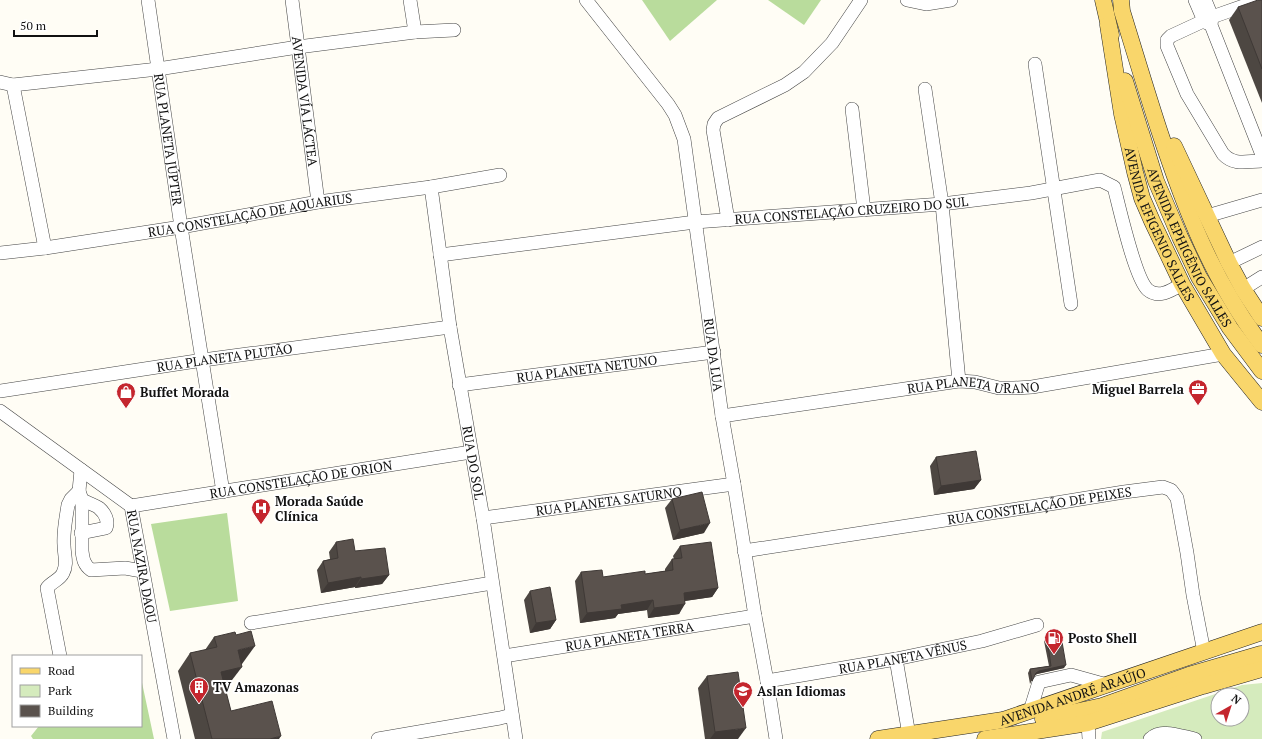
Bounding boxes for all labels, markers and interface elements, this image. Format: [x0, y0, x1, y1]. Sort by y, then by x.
scale bar [14, 12, 97, 38]
text: 50 m [20, 18, 47, 33]
street label: AVENIDA VÍA LÁCTEA [288, 35, 322, 168]
street label: RUA PLANETA JÚPTER [150, 72, 187, 208]
street label: AVENIDA EFIGENIO SALLES [1121, 145, 1199, 305]
street label: AVENIDA EPHIGÊNIO SALLES [1143, 165, 1236, 330]
street label: RUA CONSTELAÇÃO DE AQUARIUS [147, 189, 353, 241]
street label: RUA CONSTELAÇÃO CRUZEIRO DO SUL [734, 192, 969, 228]
street label: RUA DA LUA [700, 317, 728, 393]
street label: RUA PLANETA PLUTÃO [155, 339, 294, 376]
street label: RUA PLANETA NETUNO [516, 350, 658, 386]
street label: RUA PLANETA URANO [906, 372, 1041, 398]
office icon: Miguel Barrela [1187, 378, 1209, 406]
place label: Miguel Barrela [1092, 380, 1185, 398]
shop icon: Buffet Morada [115, 381, 137, 409]
place label: Buffet Morada [140, 383, 230, 401]
street label: RUA DO SOL [458, 424, 489, 501]
street label: RUA CONSTELAÇÃO DE ORION [208, 456, 394, 502]
street label: RUA PLANETA SATURNO [535, 482, 683, 520]
street label: RUA CONSTELAÇÃO DE PEIXES [946, 482, 1133, 529]
place label: Morada Saúde Clínica [275, 492, 364, 525]
hospital icon: Morada Saúde Clínica [250, 497, 272, 525]
street label: RUA NAZIRA DAOU [123, 508, 161, 624]
street label: RUA PLANETA TERRA [564, 617, 695, 655]
fuel station icon: Posto Shell [1043, 627, 1065, 655]
place label: Posto Shell [1068, 629, 1137, 647]
street label: RUA PLANETA VÊNUS [837, 635, 968, 678]
legend [12, 655, 142, 727]
text: Road [48, 663, 75, 678]
street label: AVENIDA ANDRÉ ARAÚJO [997, 663, 1148, 730]
building icon: TV Amazonas [188, 676, 210, 704]
place label: TV Amazonas [213, 678, 299, 696]
school or university icon: Aslan Idiomas [732, 680, 754, 708]
place label: Aslan Idiomas [757, 682, 846, 700]
text: Park [48, 683, 73, 698]
north arrow [1210, 687, 1250, 727]
text: N [1229, 691, 1244, 708]
text: Building [48, 703, 94, 718]

